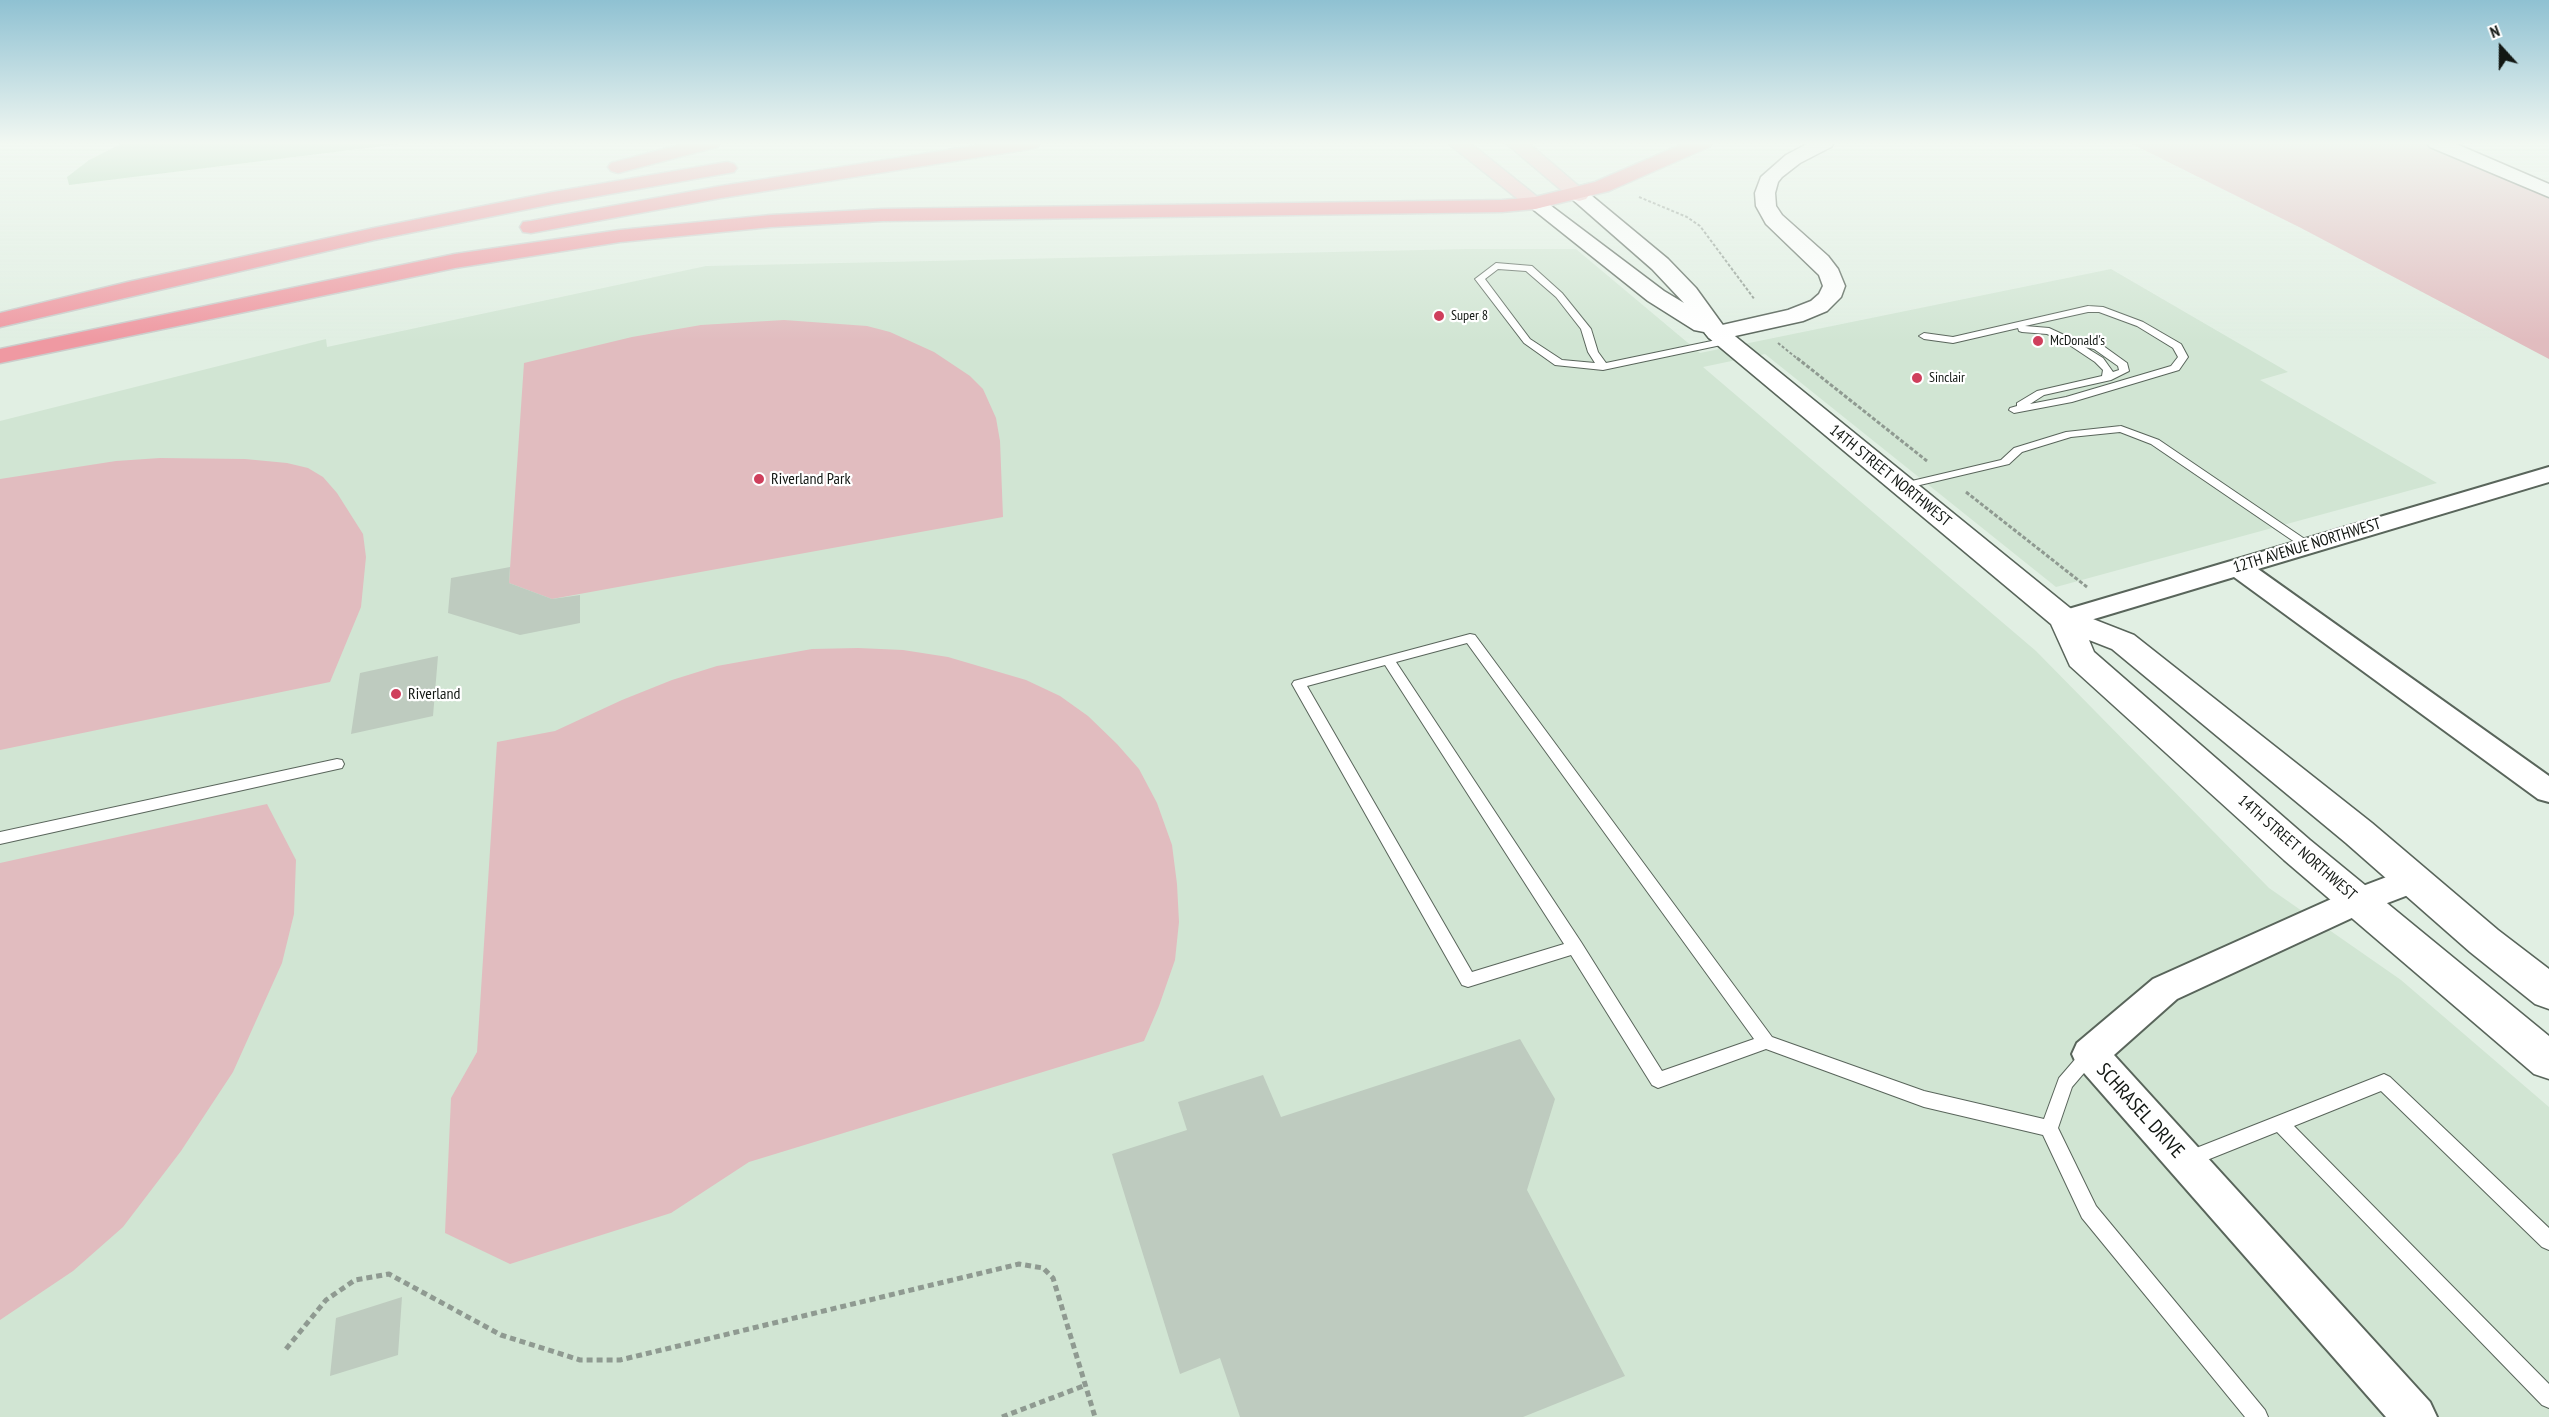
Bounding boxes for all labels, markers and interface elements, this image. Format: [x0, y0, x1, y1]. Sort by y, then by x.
north arrow [2471, 18, 2531, 78]
text: N [2487, 20, 2502, 42]
place label: Super 8 [1451, 308, 1488, 324]
marker: Super 8 [1432, 309, 1446, 323]
place label: McDonald's [2050, 333, 2105, 349]
marker: McDonald's [2031, 334, 2045, 348]
place label: Sinclair [1929, 370, 1965, 386]
marker: Sinclair [1910, 371, 1924, 385]
street label: 14TH STREET NORTHWEST [1825, 421, 1955, 531]
place label: Riverland Park [771, 469, 851, 489]
marker: Riverland Park [752, 472, 766, 486]
street label: 12TH AVENUE NORTHWEST [2231, 514, 2383, 578]
place label: Riverland [408, 684, 460, 704]
marker: Riverland [389, 687, 403, 701]
street label: 14TH STREET NORTHWEST [2234, 791, 2360, 905]
street label: SCHRASEL DRIVE [2091, 1059, 2189, 1163]

